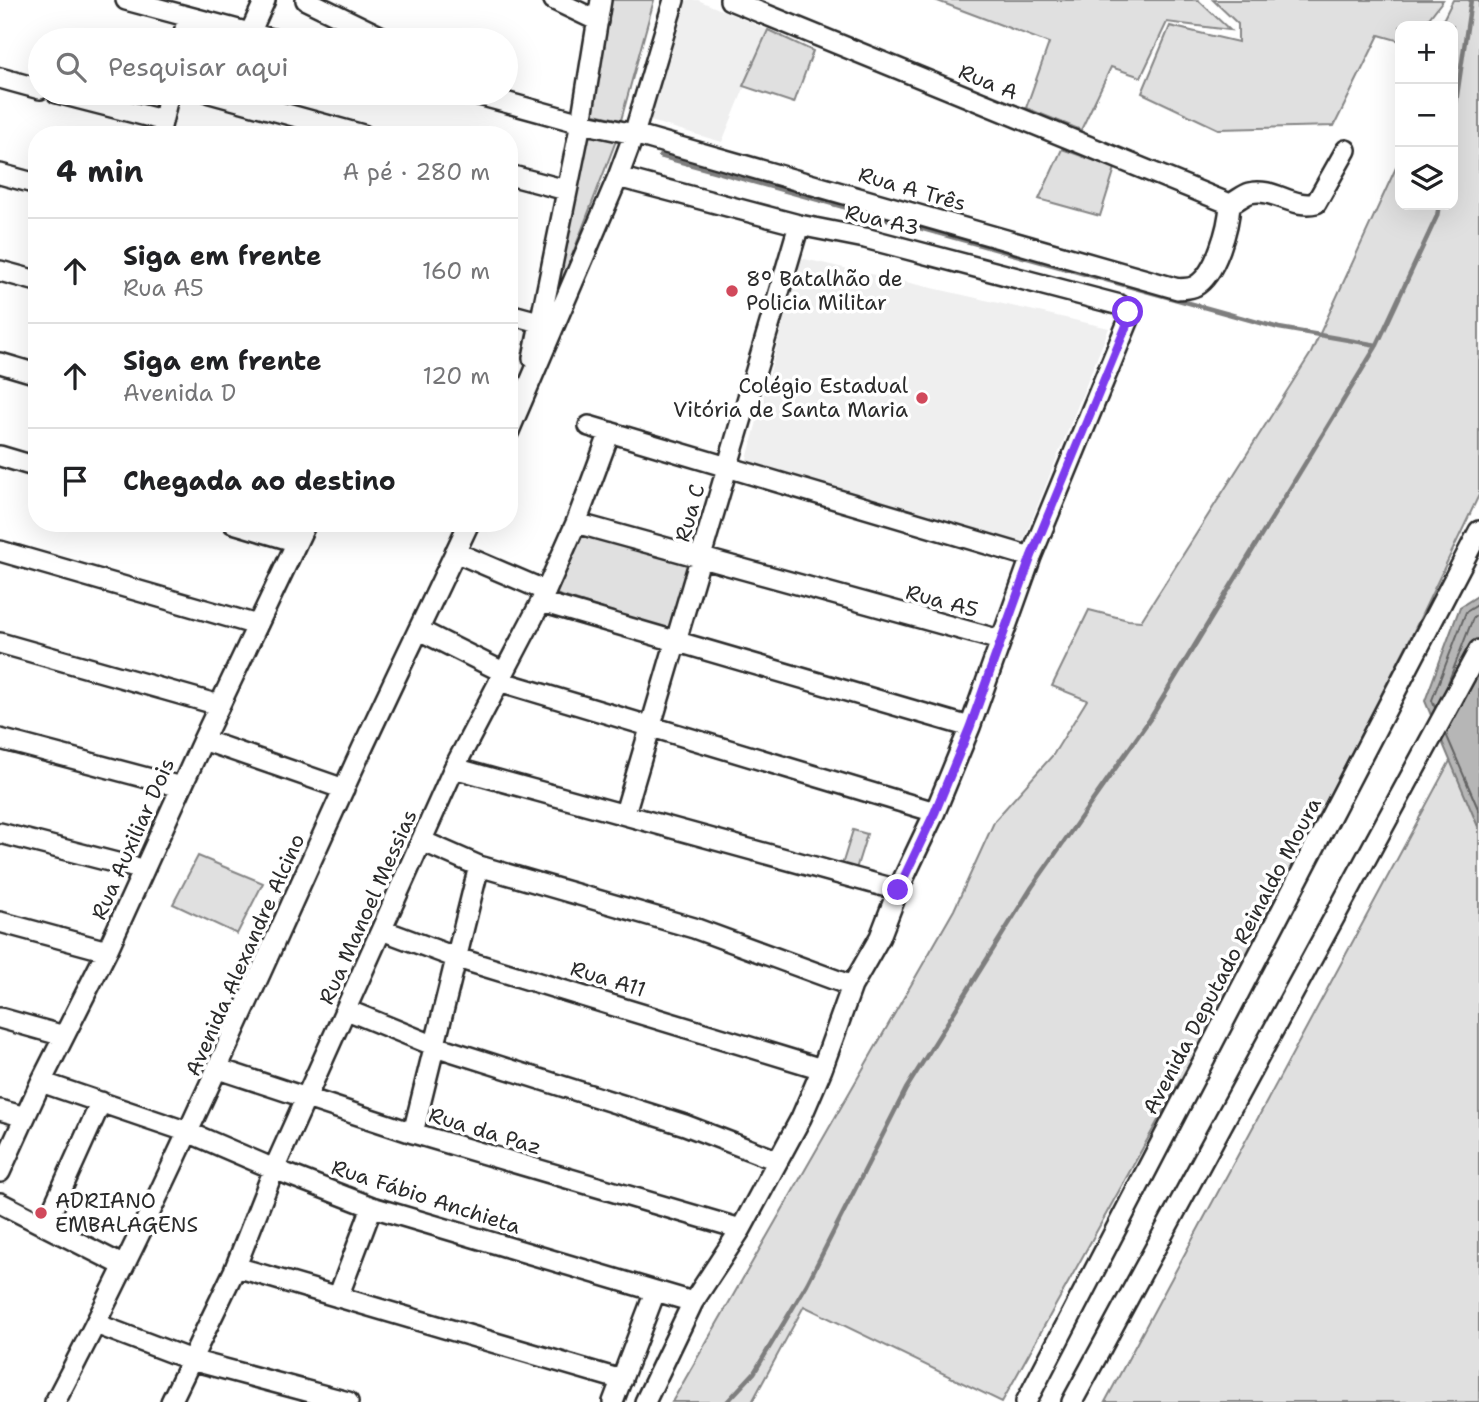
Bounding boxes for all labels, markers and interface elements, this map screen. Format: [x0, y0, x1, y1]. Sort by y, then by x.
map controls [1395, 21, 1458, 210]
button: + [1395, 21, 1458, 84]
search box [28, 28, 518, 105]
icon: search [52, 48, 90, 86]
text: Pesquisar aqui [108, 49, 289, 84]
street label: Rua A [954, 58, 1022, 106]
button: − [1395, 84, 1458, 147]
button: layers [1395, 147, 1458, 210]
text: 4 min [56, 151, 143, 192]
text: A pé · 280 m [343, 157, 490, 187]
street label: Rua A Três [855, 160, 969, 218]
street label: Rua A3 [842, 198, 922, 242]
text: Siga em frente [123, 238, 322, 273]
icon: ahead [56, 252, 94, 290]
text: 160 m [422, 256, 490, 286]
place label: 8º Batalhão de Policia Militar [746, 265, 903, 317]
text: Rua A5 [123, 273, 204, 303]
marker: 8º Batalhão de Policia Militar [724, 283, 740, 299]
route start [1112, 296, 1143, 327]
text: Siga em frente [123, 343, 322, 378]
icon: ahead [56, 357, 94, 395]
text: 120 m [422, 361, 490, 391]
place label: Colégio Estadual Vitória de Santa Maria [673, 372, 909, 424]
text: Avenida D [123, 378, 236, 408]
marker: Colégio Estadual Vitória de Santa Maria [914, 390, 930, 406]
icon: arrive [56, 462, 94, 500]
text: Chegada ao destino [123, 463, 396, 498]
street label: Rua C [668, 481, 712, 545]
street label: Rua A5 [903, 578, 981, 624]
street label: Rua Auxiliar Dois [85, 754, 181, 924]
street label: Avenida Deputado Reinaldo Moura [1136, 793, 1328, 1119]
street label: Rua Manoel Messias [312, 805, 424, 1009]
street label: Avenida Alexandre Alcino [179, 829, 311, 1081]
route end [882, 874, 913, 905]
street label: Rua A11 [567, 954, 649, 1004]
street label: Rua da Paz [425, 1101, 545, 1161]
street label: Rua Fábio Anchieta [328, 1153, 524, 1241]
place label: ADRIANO EMBALAGENS [55, 1187, 198, 1239]
marker: ADRIANO EMBALAGENS [33, 1205, 49, 1221]

